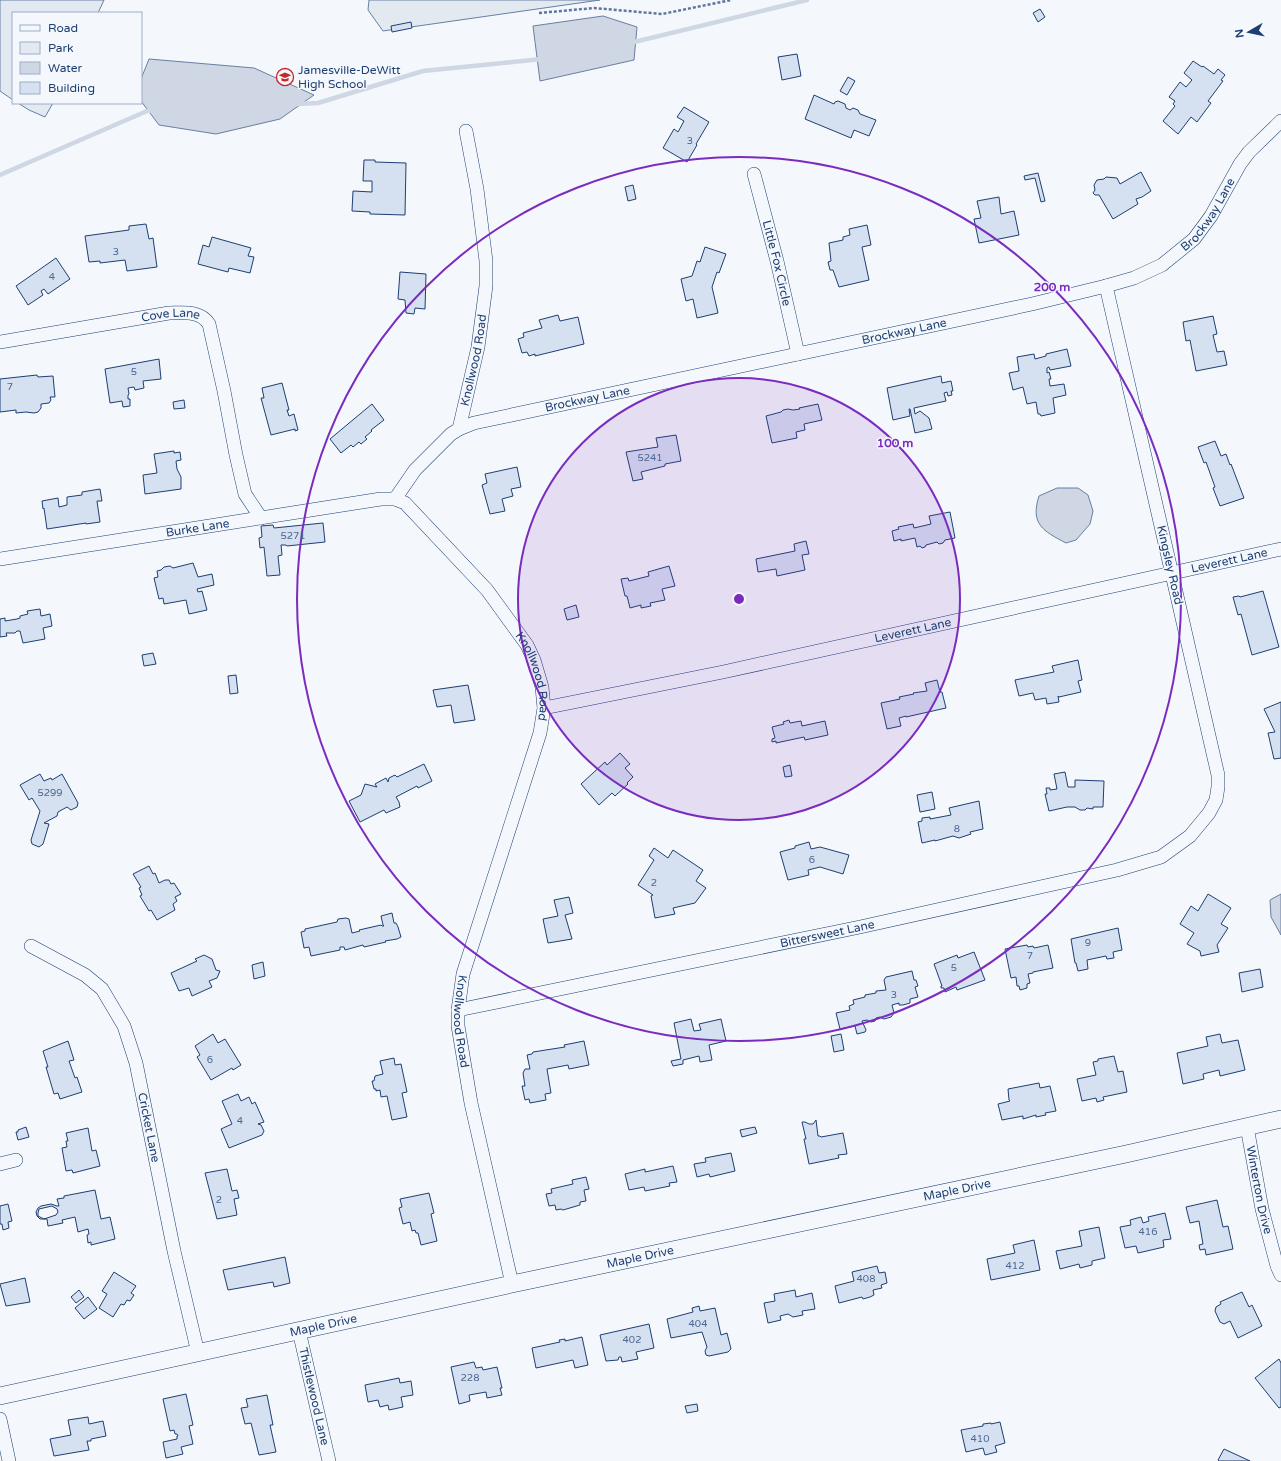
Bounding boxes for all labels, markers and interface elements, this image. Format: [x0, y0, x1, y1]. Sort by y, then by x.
legend [12, 12, 142, 104]
north arrow [1229, 12, 1269, 52]
text: Road [48, 21, 78, 35]
text: N [1233, 28, 1247, 39]
text: Park [48, 41, 74, 55]
text: Water [48, 61, 83, 75]
place label: Jamesville-DeWitt High School [298, 63, 401, 91]
school or university icon: Jamesville-DeWitt High School [275, 67, 295, 87]
text: Building [48, 81, 95, 95]
house number: 3 [687, 135, 693, 147]
street label: Brockway Lane [1178, 175, 1238, 254]
street label: Little Fox Circle [760, 219, 794, 307]
house number: 3 [113, 246, 119, 258]
house number: 4 [49, 271, 55, 283]
text: 200 m [1034, 280, 1070, 294]
street label: Cove Lane [140, 306, 202, 325]
street label: Knollwood Road [458, 313, 489, 408]
street label: Brockway Lane [860, 315, 948, 347]
house number: 5 [131, 366, 137, 378]
house number: 7 [7, 381, 13, 393]
street label: Brockway Lane [544, 383, 631, 415]
text: 100 m [877, 436, 913, 450]
house number: 5241 [637, 452, 663, 464]
street label: Burke Lane [165, 516, 231, 540]
street label: Kingsley Road [1154, 524, 1186, 606]
house number: 5271 [280, 530, 306, 542]
street label: Leverett Lane [1190, 545, 1269, 576]
centre of rings [732, 592, 746, 606]
street label: Leverett Lane [873, 615, 953, 645]
street label: Knollwood Road [513, 629, 551, 722]
house number: 5299 [37, 787, 63, 799]
house number: 8 [954, 823, 960, 835]
house number: 6 [809, 854, 815, 866]
house number: 2 [651, 877, 657, 889]
street label: Bittersweet Lane [779, 917, 876, 950]
house number: 9 [1085, 937, 1091, 949]
house number: 7 [1027, 950, 1033, 962]
house number: 5 [951, 962, 957, 974]
street label: Knollwood Road [451, 974, 472, 1069]
house number: 3 [891, 989, 897, 1001]
house number: 6 [207, 1054, 213, 1066]
street label: Cricket Lane [135, 1091, 163, 1164]
house number: 4 [237, 1115, 243, 1127]
street label: Winterton Drive [1244, 1144, 1275, 1236]
street label: Maple Drive [922, 1176, 992, 1204]
house number: 2 [216, 1194, 222, 1206]
house number: 416 [1139, 1226, 1157, 1238]
street label: Maple Drive [605, 1243, 675, 1271]
house number: 412 [1006, 1260, 1024, 1272]
house number: 408 [857, 1273, 875, 1285]
street label: Maple Drive [288, 1311, 358, 1339]
house number: 404 [689, 1318, 707, 1330]
house number: 402 [623, 1334, 641, 1346]
street label: Thistlewood Lane [296, 1346, 332, 1447]
house number: 228 [461, 1372, 479, 1384]
house number: 410 [971, 1433, 989, 1445]

